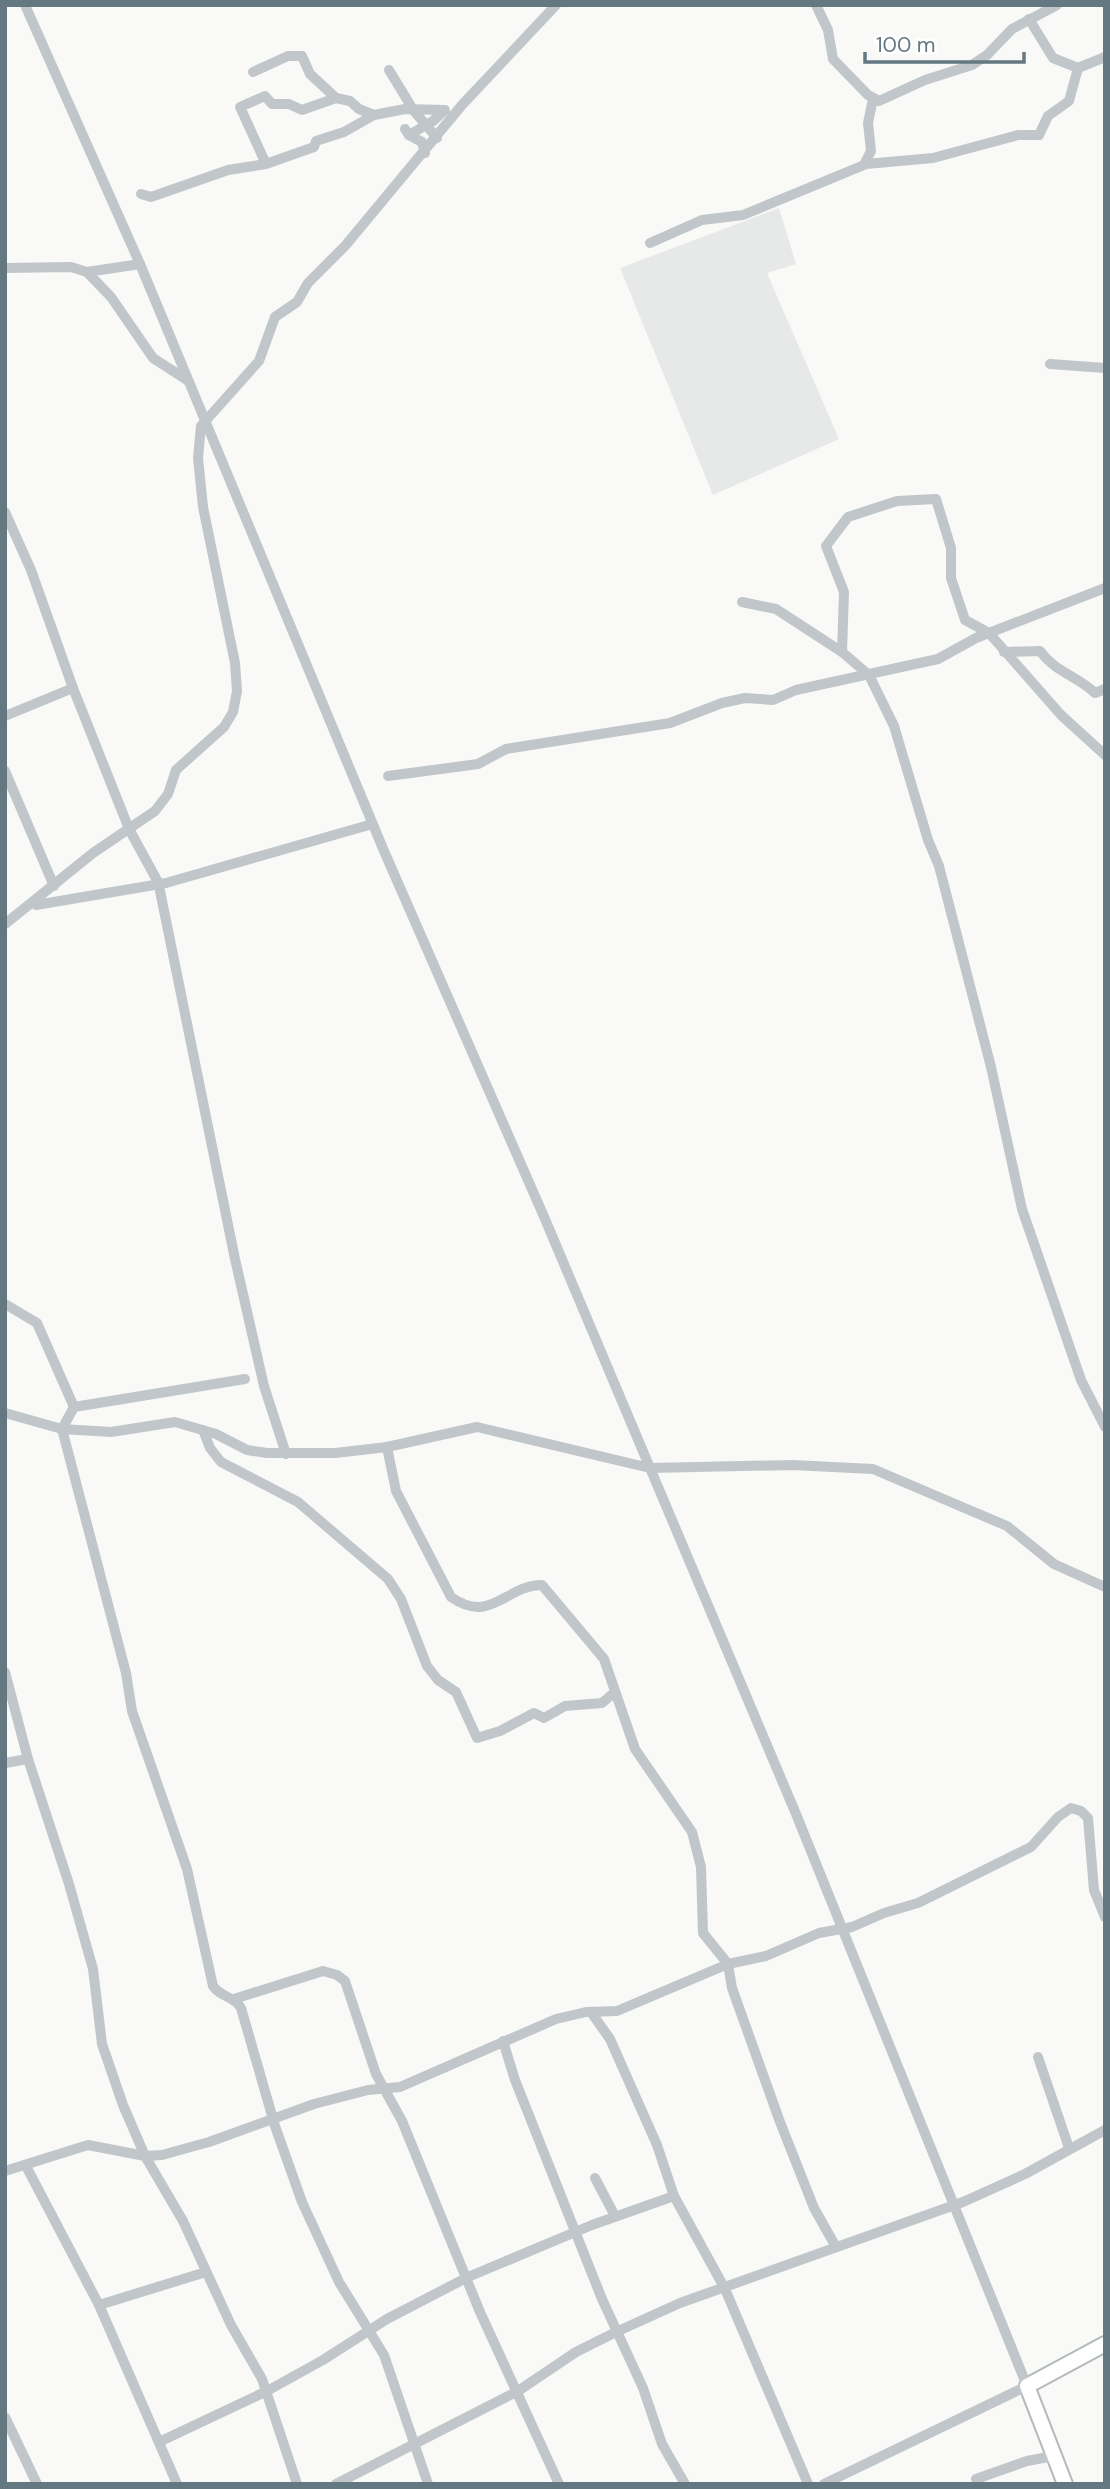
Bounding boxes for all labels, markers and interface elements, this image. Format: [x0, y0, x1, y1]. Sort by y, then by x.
scale bar [865, 21, 1024, 65]
text: 100 m [876, 31, 936, 59]

